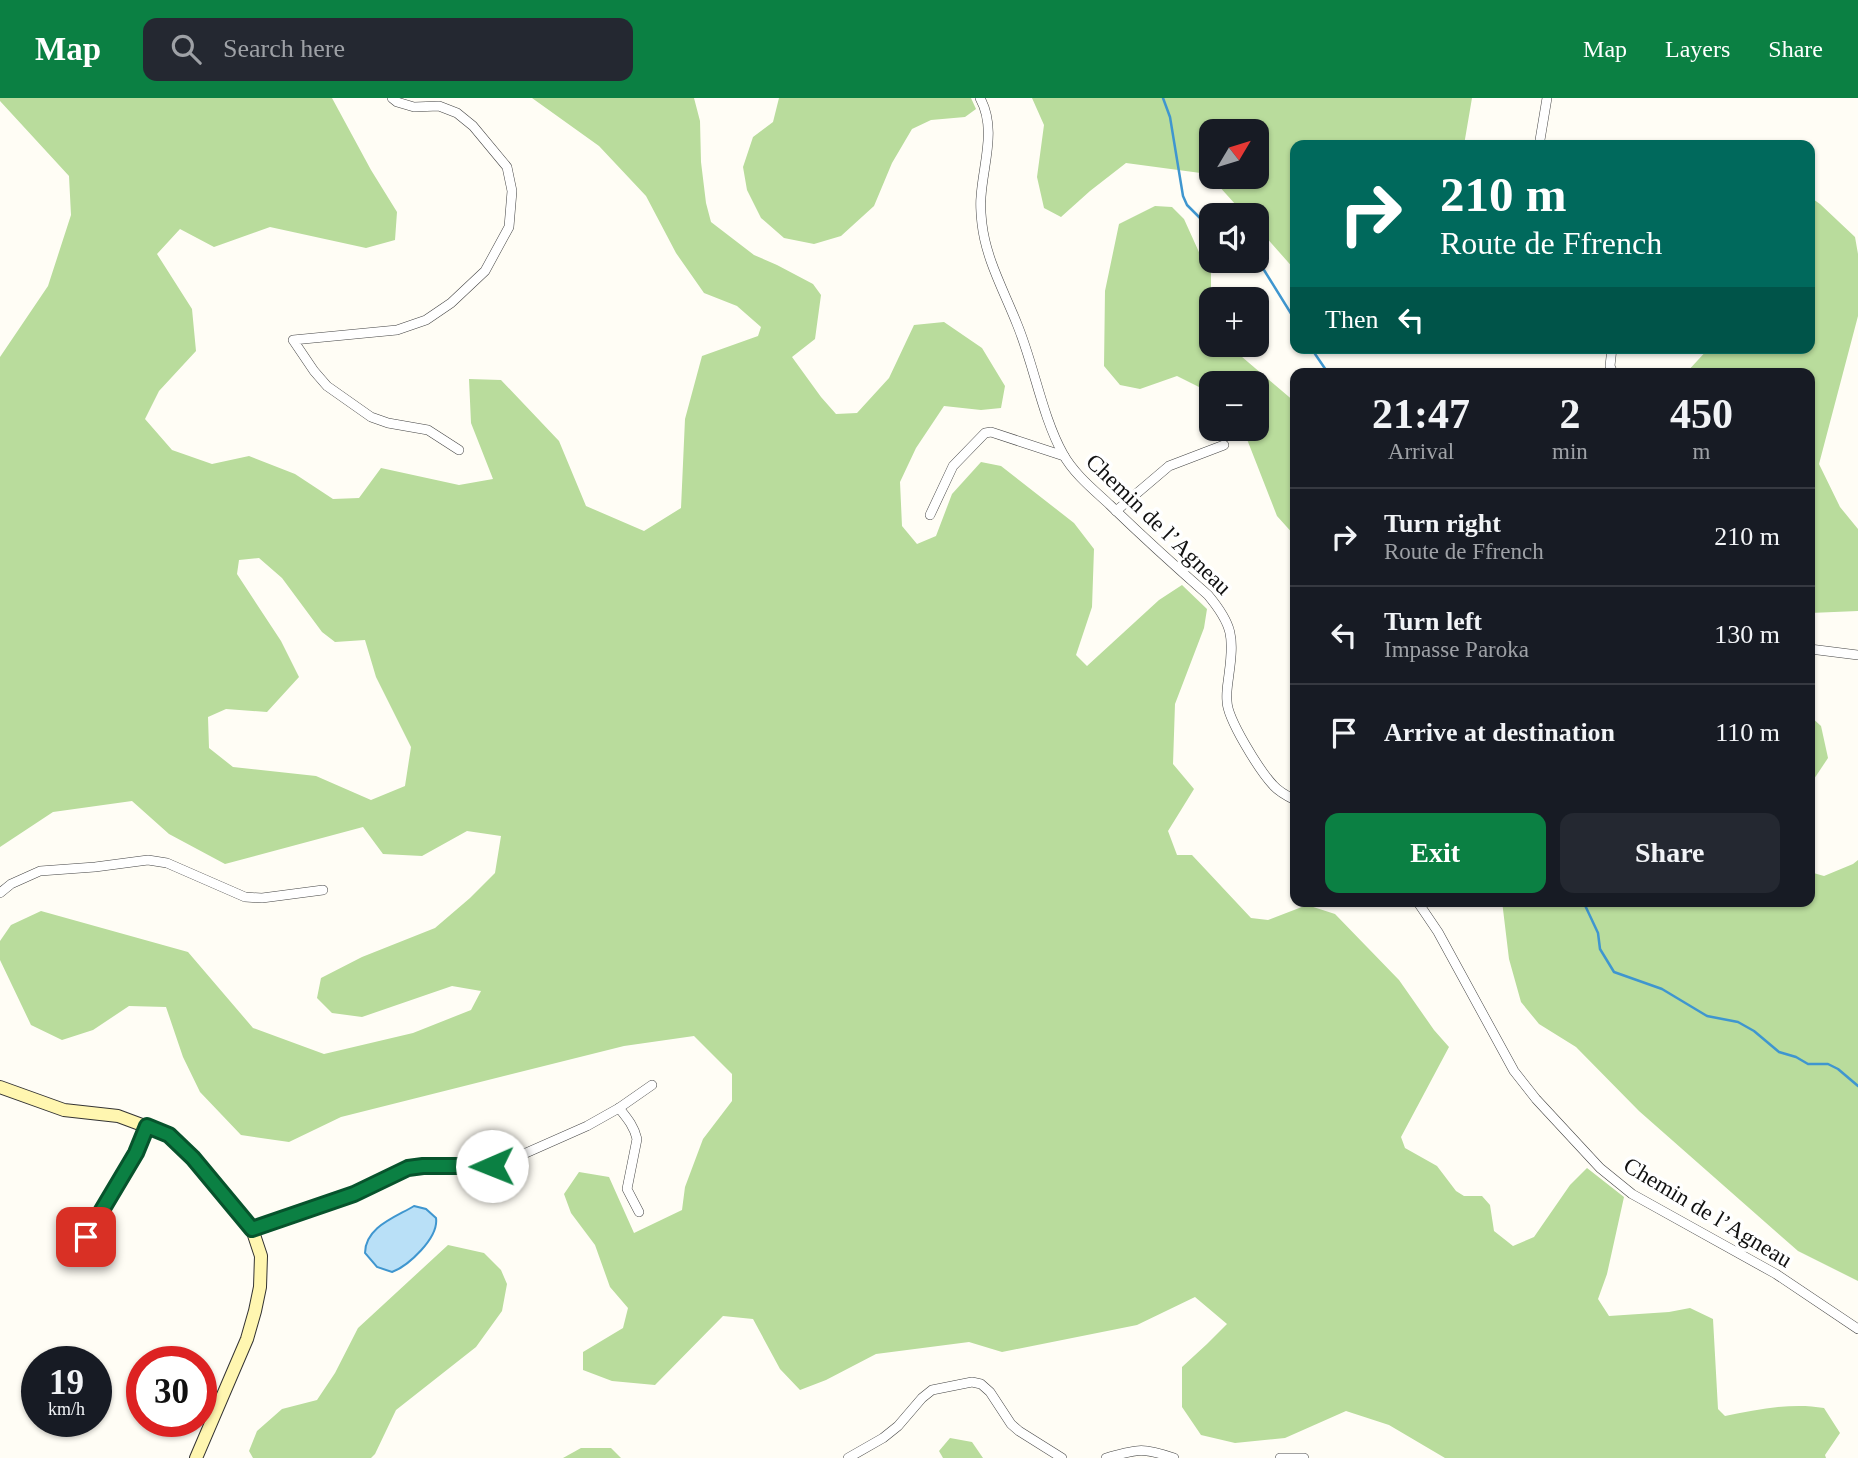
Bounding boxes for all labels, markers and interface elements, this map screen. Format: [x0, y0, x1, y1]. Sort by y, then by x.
search box [143, 18, 633, 81]
icon: search [167, 30, 205, 68]
text: Map [35, 31, 101, 67]
text: Search here [223, 34, 345, 63]
text: Map [1583, 36, 1627, 62]
text: Layers [1665, 36, 1730, 62]
text: Share [1768, 36, 1823, 62]
north arrow [1199, 119, 1269, 189]
map controls [1199, 119, 1269, 441]
text: 210 m [1440, 167, 1567, 222]
icon: right [1325, 168, 1416, 259]
button: sound [1199, 203, 1269, 273]
text: Route de Ffrench [1440, 225, 1662, 261]
button: + [1199, 287, 1269, 357]
icon: left [1392, 301, 1430, 339]
text: Then [1325, 305, 1378, 334]
button: − [1199, 371, 1269, 441]
text: 21:47 [1372, 391, 1470, 437]
text: 2 [1559, 391, 1580, 437]
text: 450 [1670, 391, 1733, 437]
text: Arrival [1388, 439, 1454, 464]
text: min [1552, 439, 1588, 464]
text: m [1692, 439, 1710, 464]
street label: Chemin de l’Agneau [1081, 449, 1237, 600]
text: Turn right [1384, 509, 1501, 538]
icon: right [1325, 518, 1363, 556]
text: 210 m [1714, 522, 1780, 551]
text: Route de Ffrench [1384, 539, 1544, 564]
text: Turn left [1384, 607, 1482, 636]
icon: left [1325, 616, 1363, 654]
text: 130 m [1714, 620, 1780, 649]
text: Impasse Paroka [1384, 637, 1529, 662]
icon: arrive [1325, 714, 1363, 752]
text: Arrive at destination [1384, 718, 1615, 747]
text: 110 m [1715, 718, 1780, 747]
button: Exit [1325, 813, 1546, 893]
button: Share [1560, 813, 1780, 893]
position arrow [455, 1129, 529, 1203]
street label: Chemin de l’Agneau [1619, 1152, 1797, 1273]
pin [56, 1207, 116, 1267]
icon: arrive [67, 1218, 105, 1256]
speed limit sign: 30 [126, 1346, 217, 1437]
text: 19 [49, 1363, 84, 1402]
text: km/h [48, 1399, 85, 1419]

